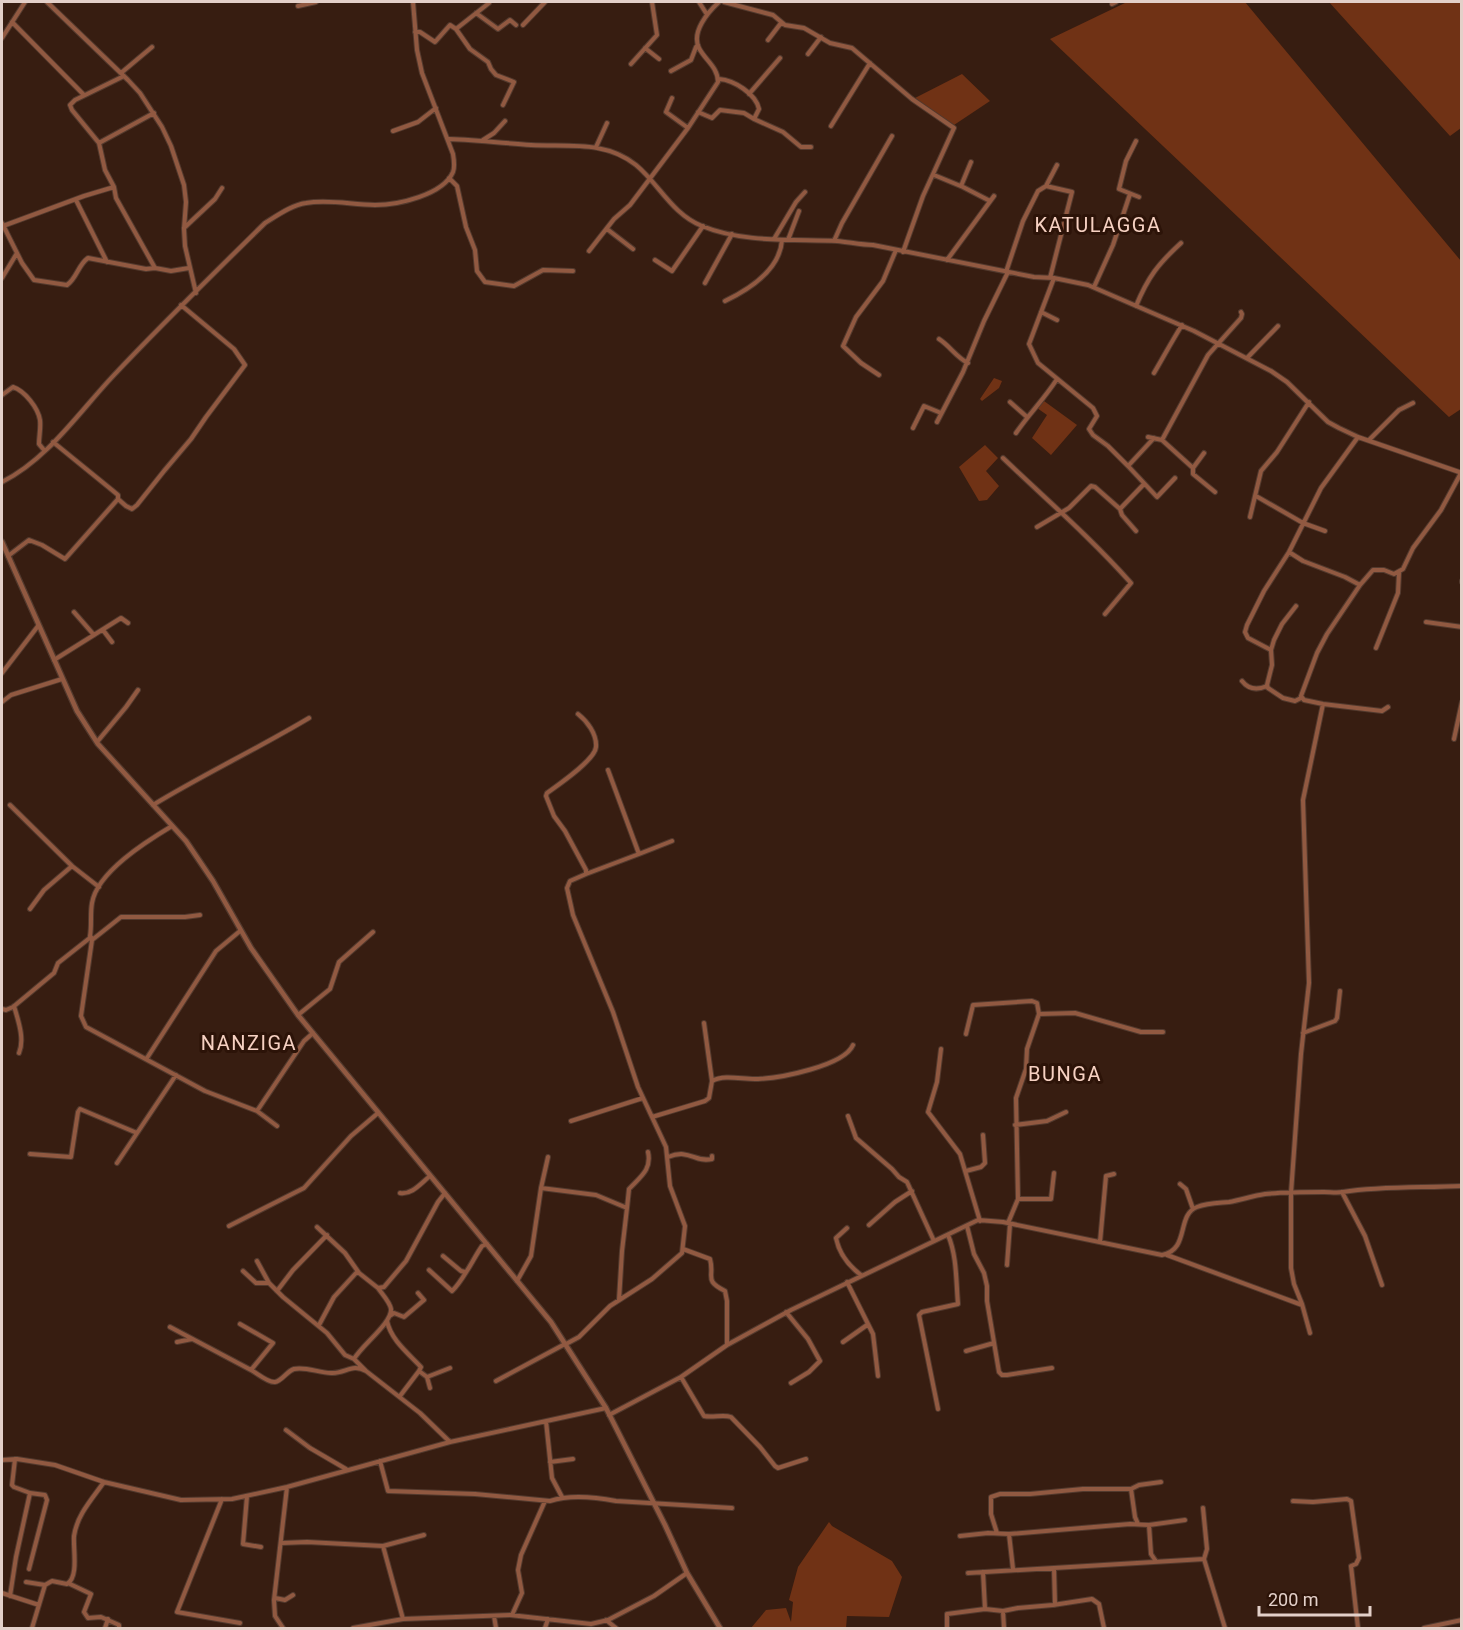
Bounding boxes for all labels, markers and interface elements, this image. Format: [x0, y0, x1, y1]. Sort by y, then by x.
district label: KATULAGGA [1035, 213, 1161, 237]
district label: NANZIGA [201, 1031, 297, 1055]
district label: BUNGA [1028, 1062, 1102, 1086]
scale bar [1259, 1579, 1370, 1617]
text: 200 m [1268, 1589, 1319, 1610]

